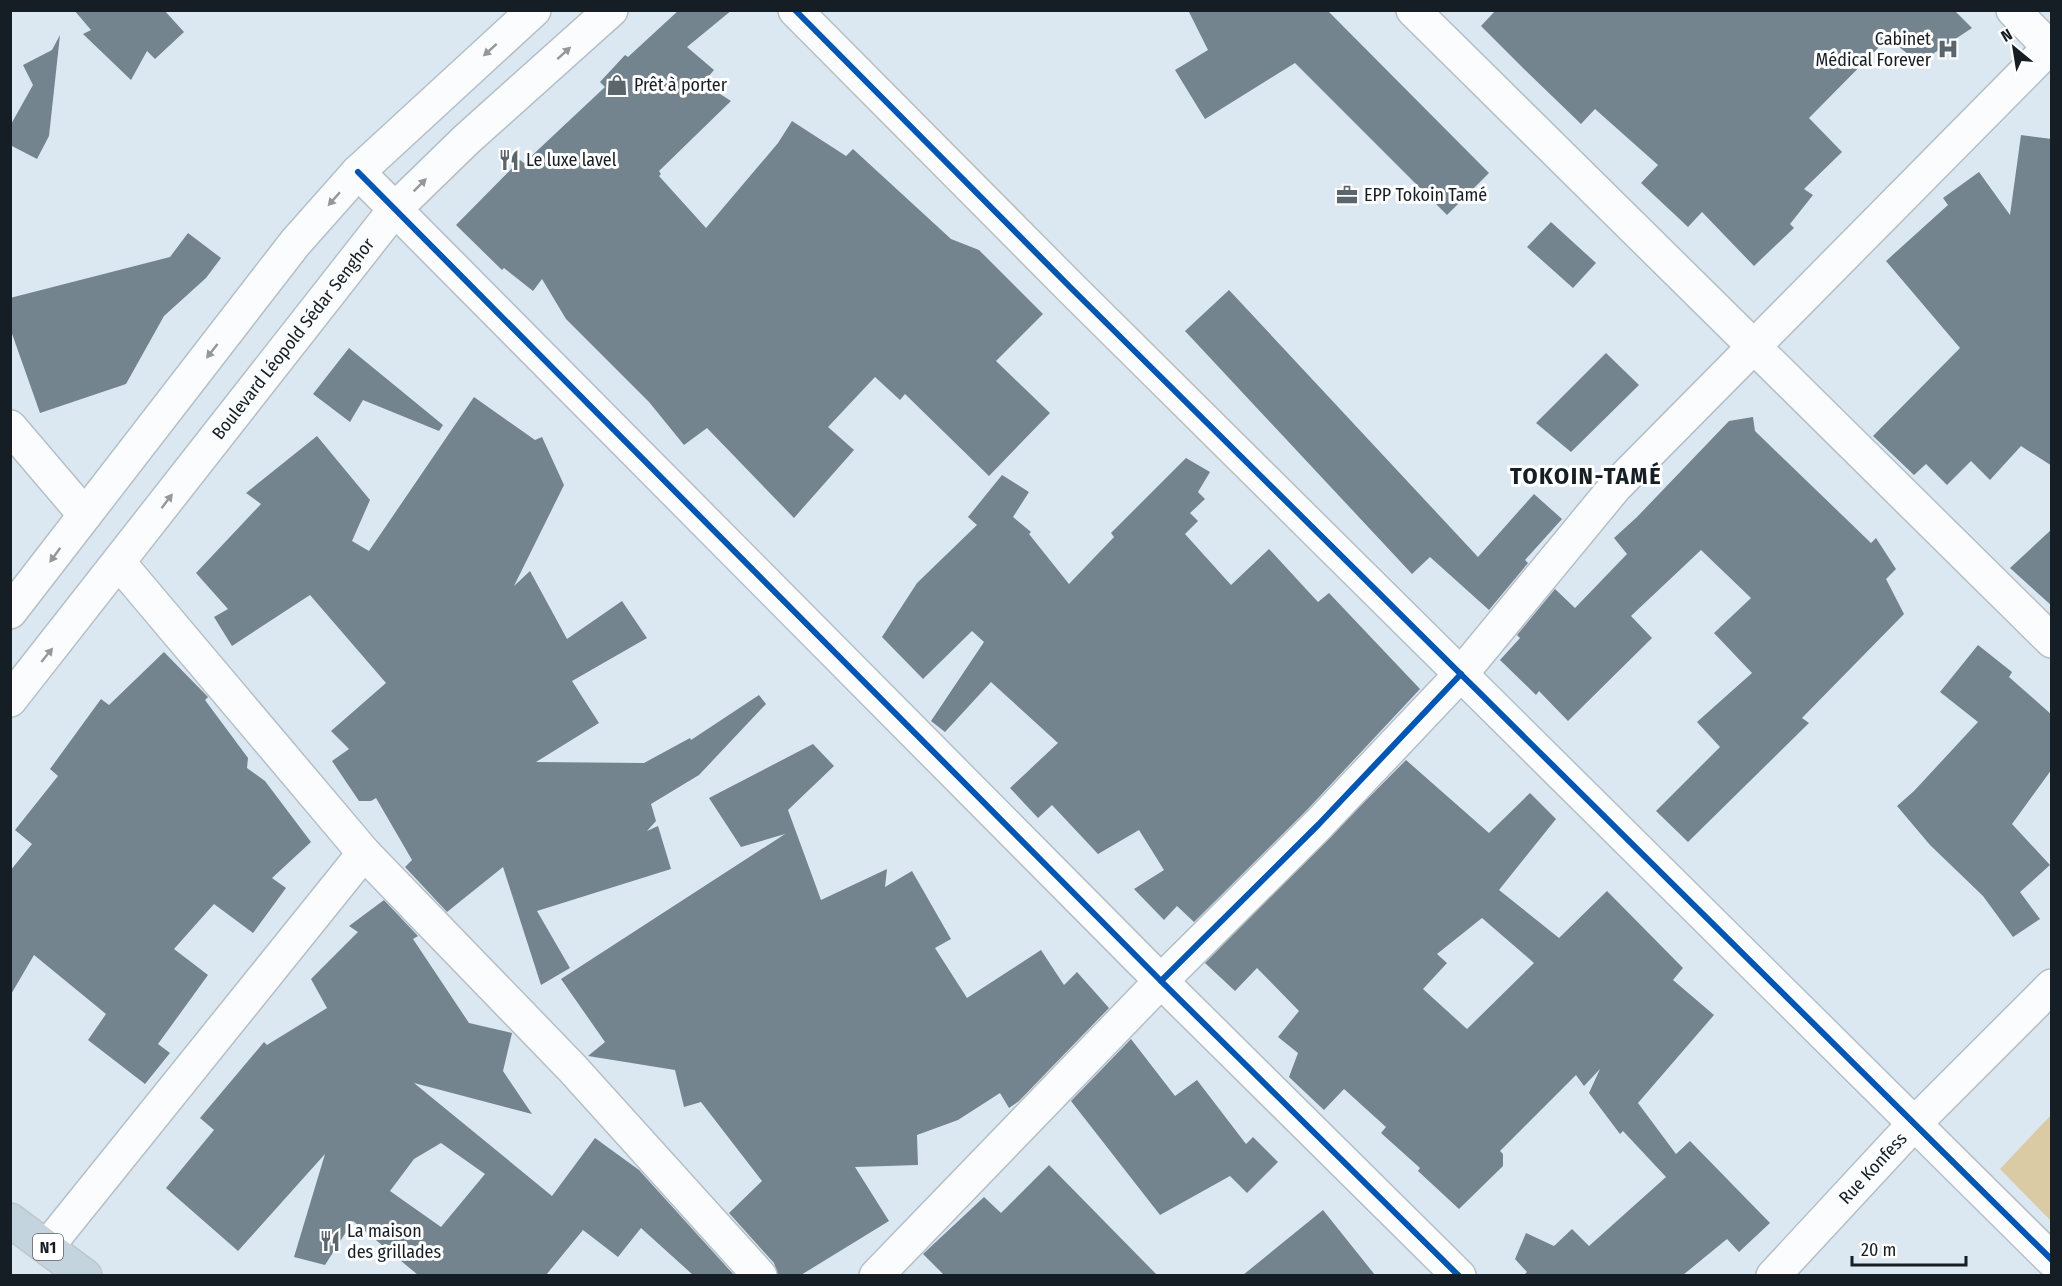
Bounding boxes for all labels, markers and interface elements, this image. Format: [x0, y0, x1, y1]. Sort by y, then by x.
north arrow [1984, 18, 2044, 78]
text: N [1998, 25, 2016, 46]
place label: Cabinet Médical Forever [1816, 28, 1932, 71]
hospital icon: Cabinet Médical Forever [1936, 37, 1960, 61]
one-way arrow [483, 43, 498, 56]
one-way arrow [556, 46, 571, 60]
shop icon: Prêt à porter [605, 73, 629, 97]
place label: Prêt à porter [634, 74, 728, 96]
restaurant icon: Le luxe lavel [497, 148, 521, 172]
place label: Le luxe lavel [526, 149, 617, 171]
one-way arrow [413, 178, 428, 192]
office icon: EPP Tokoin Tamé [1335, 183, 1359, 207]
place label: EPP Tokoin Tamé [1364, 184, 1487, 206]
one-way arrow [328, 191, 341, 206]
street label: Boulevard Léopold Sédar Senghor [207, 233, 379, 444]
one-way arrow [206, 343, 219, 359]
district label: TOKOIN-TAMÉ [1510, 461, 1662, 490]
one-way arrow [161, 493, 174, 509]
one-way arrow [49, 547, 61, 563]
one-way arrow [41, 647, 53, 662]
street label: Rue Konfess [1834, 1127, 1912, 1209]
place label: La maison des grillades [347, 1220, 442, 1263]
restaurant icon: La maison des grillades [318, 1229, 342, 1253]
scale bar [1852, 1229, 1966, 1267]
road number: N1 [33, 1234, 63, 1260]
text: 20 m [1861, 1239, 1896, 1261]

